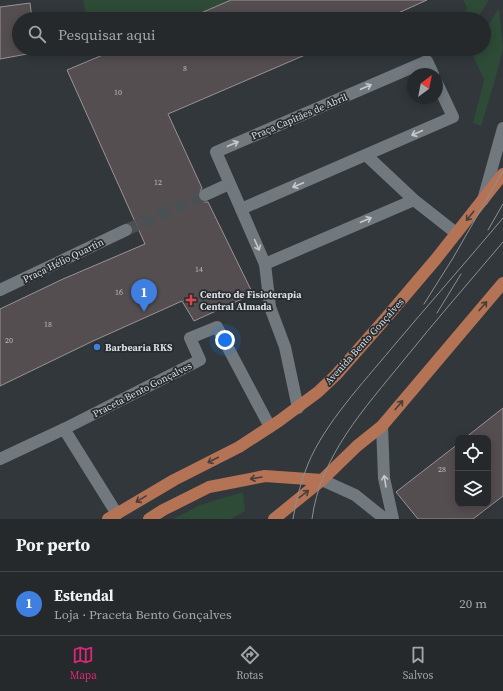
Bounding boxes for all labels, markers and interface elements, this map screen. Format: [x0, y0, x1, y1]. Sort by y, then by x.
search box [12, 12, 491, 56]
icon: search [26, 23, 48, 45]
text: Pesquisar aqui [58, 24, 155, 45]
house number: 8 [183, 63, 187, 74]
north arrow [407, 68, 443, 104]
one-way arrow [359, 83, 371, 91]
house number: 10 [114, 87, 122, 98]
street label: Praça Capitães de Abril [249, 90, 349, 143]
one-way arrow [411, 130, 423, 137]
one-way arrow [227, 140, 239, 147]
house number: 12 [154, 177, 162, 188]
one-way arrow [292, 182, 304, 189]
one-way arrow [466, 210, 475, 221]
one-way arrow [359, 216, 371, 224]
street label: Praça Hélio Quartin [21, 235, 106, 286]
one-way arrow [253, 239, 261, 251]
house number: 14 [195, 264, 203, 275]
pin: 1 [131, 279, 157, 312]
house number: 16 [115, 287, 123, 298]
place label: Centro de Fisioterapia Central Almada [200, 288, 302, 313]
marker: Centro de Fisioterapia Central Almada [185, 294, 197, 306]
street label: Avenida Bento Gonçalves [322, 295, 407, 387]
one-way arrow [479, 301, 488, 312]
house number: 18 [44, 319, 52, 330]
your location [215, 330, 235, 350]
house number: 20 [5, 335, 13, 346]
place label: Barbearia RKS [105, 341, 173, 354]
marker: Barbearia RKS [92, 342, 102, 352]
street label: Praceta Bento Gonçalves [90, 359, 194, 420]
one-way arrow [394, 400, 403, 411]
map controls [455, 435, 491, 507]
button: locate [455, 435, 491, 471]
one-way arrow [207, 457, 219, 464]
house number: 28 [438, 464, 446, 475]
button: layers [455, 471, 491, 507]
one-way arrow [249, 474, 262, 482]
one-way arrow [381, 475, 389, 488]
one-way arrow [298, 490, 309, 498]
one-way arrow [135, 496, 147, 504]
text: Por perto [16, 533, 90, 557]
text: Estendal [54, 585, 114, 606]
text: 1 [25, 595, 33, 612]
text: 20 m [459, 595, 487, 612]
text: Loja · Praceta Bento Gonçalves [54, 606, 232, 623]
tab: Mapa [70, 644, 97, 683]
tab: Rotas [236, 644, 263, 683]
tab: Salvos [403, 644, 433, 683]

